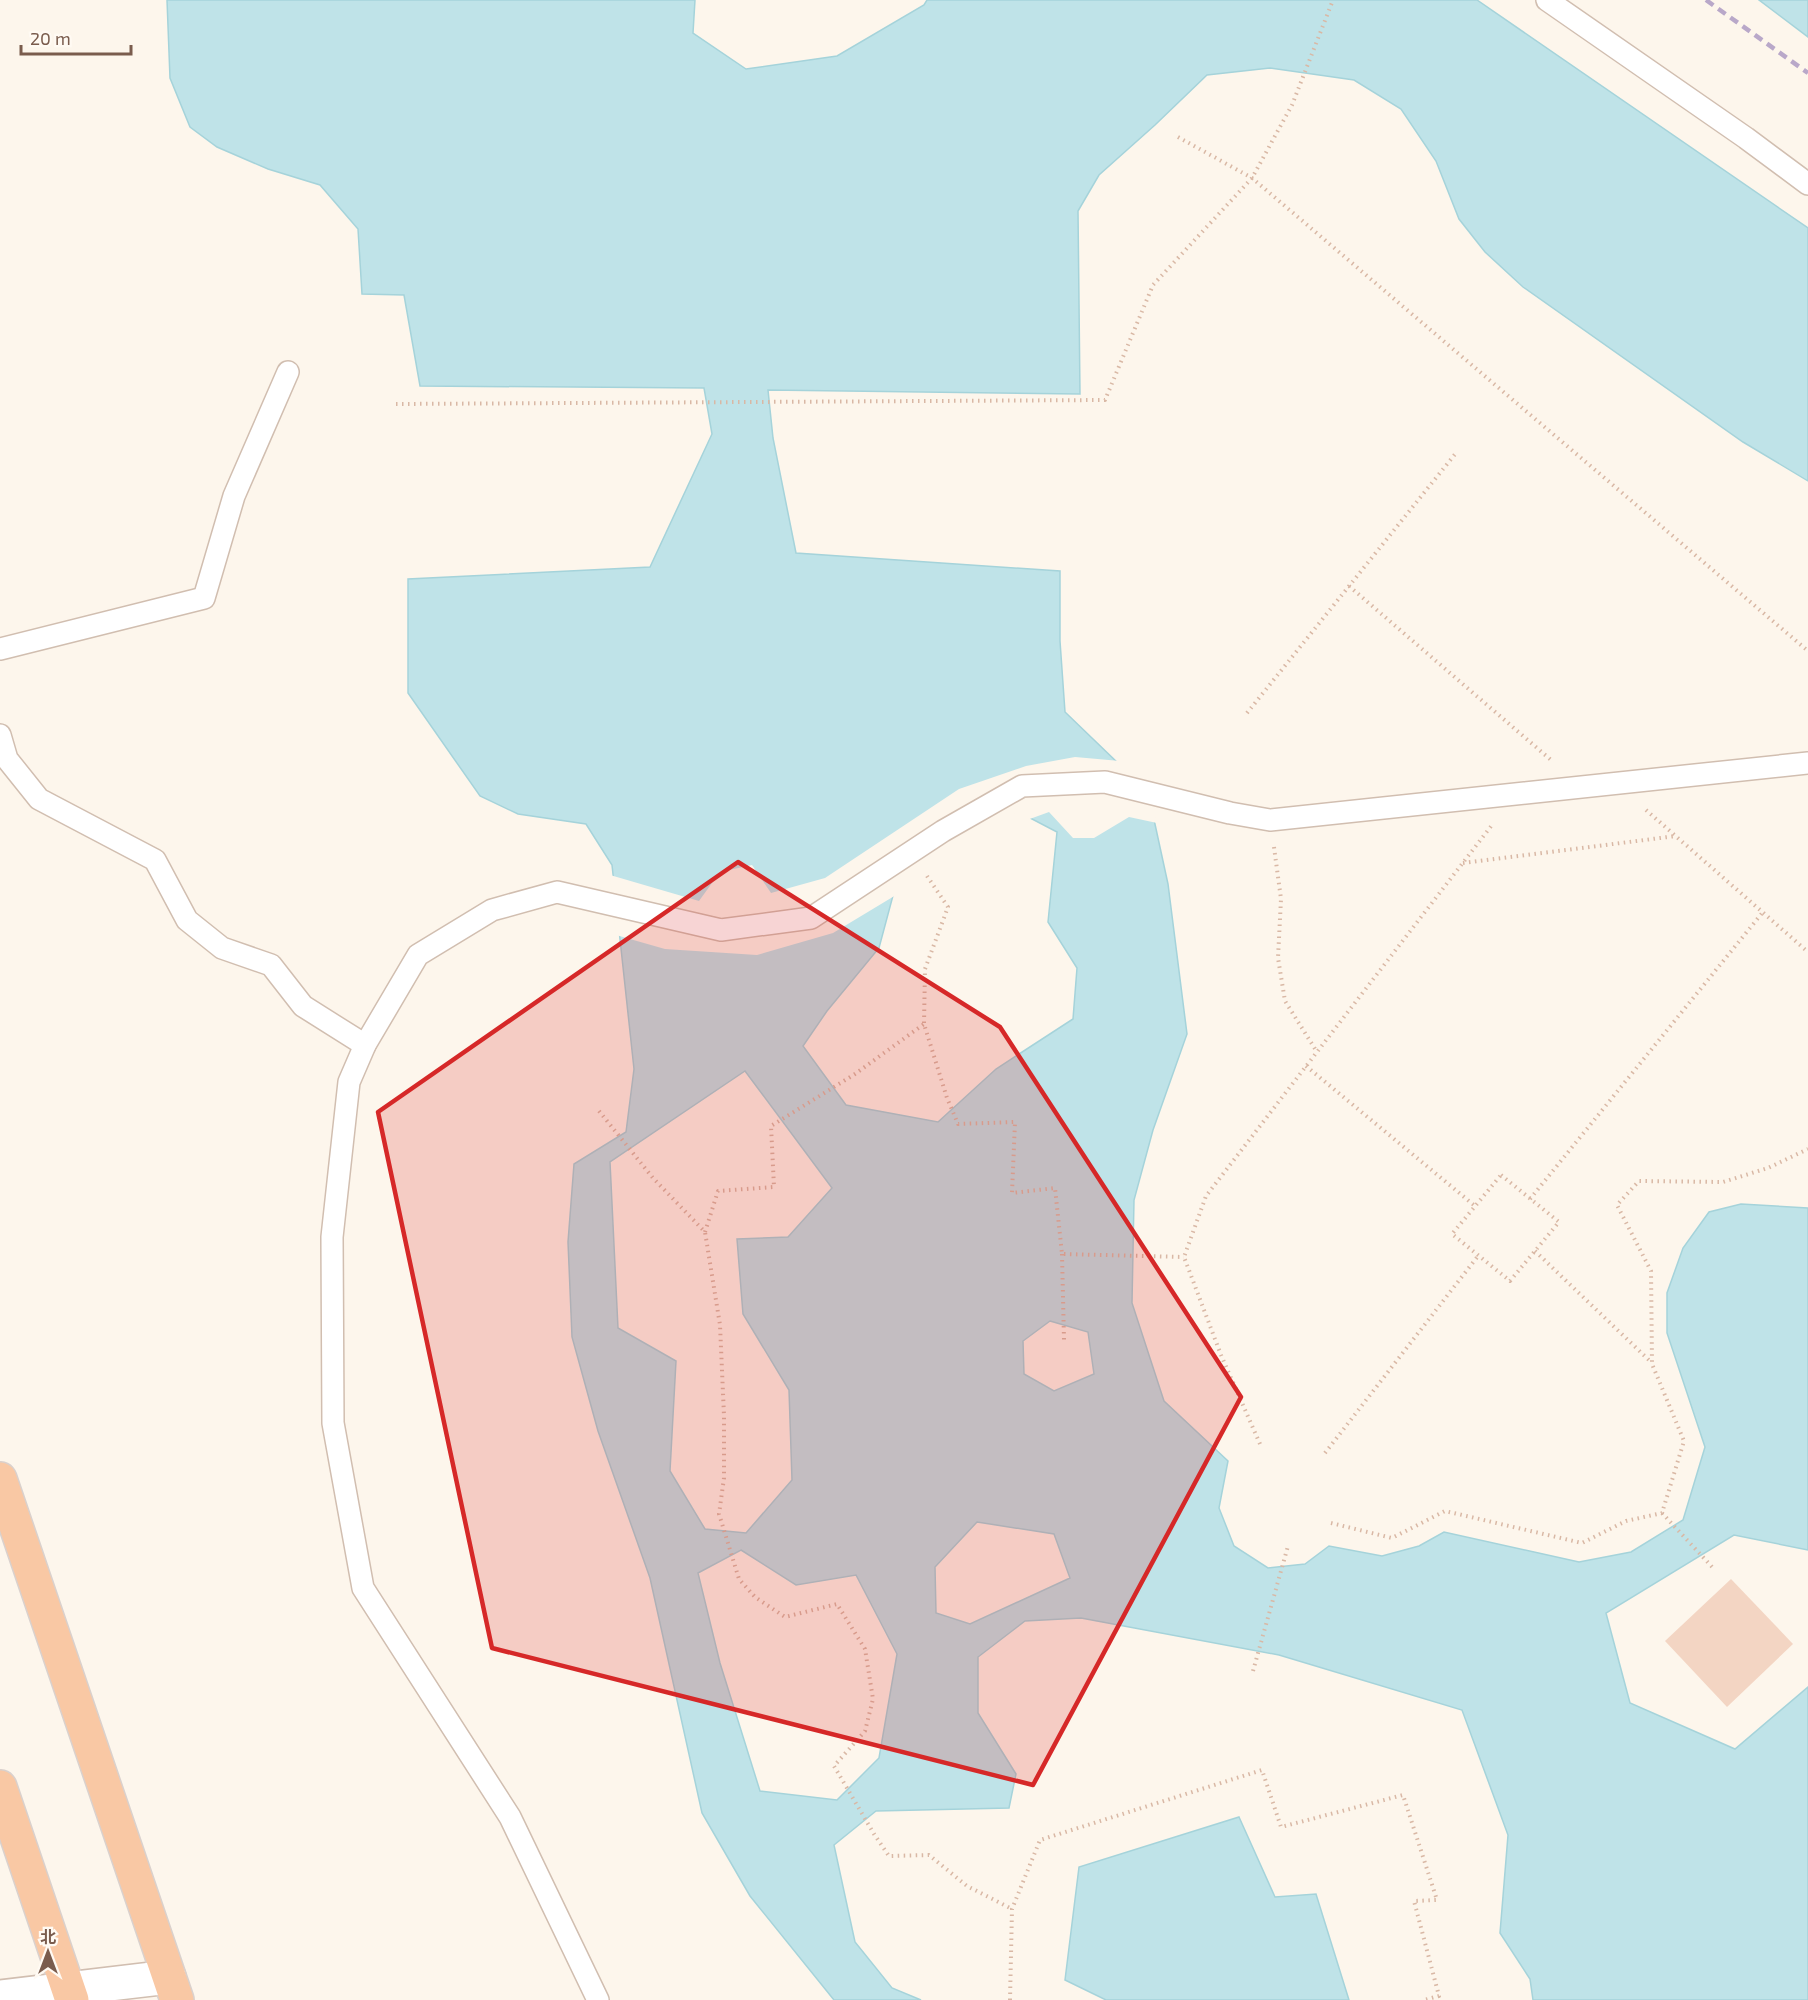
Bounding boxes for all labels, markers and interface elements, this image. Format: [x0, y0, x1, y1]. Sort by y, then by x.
scale bar [21, 18, 130, 56]
text: 20 m [30, 27, 71, 49]
north arrow [18, 1922, 78, 1982]
text: 北 [40, 1927, 56, 1946]

